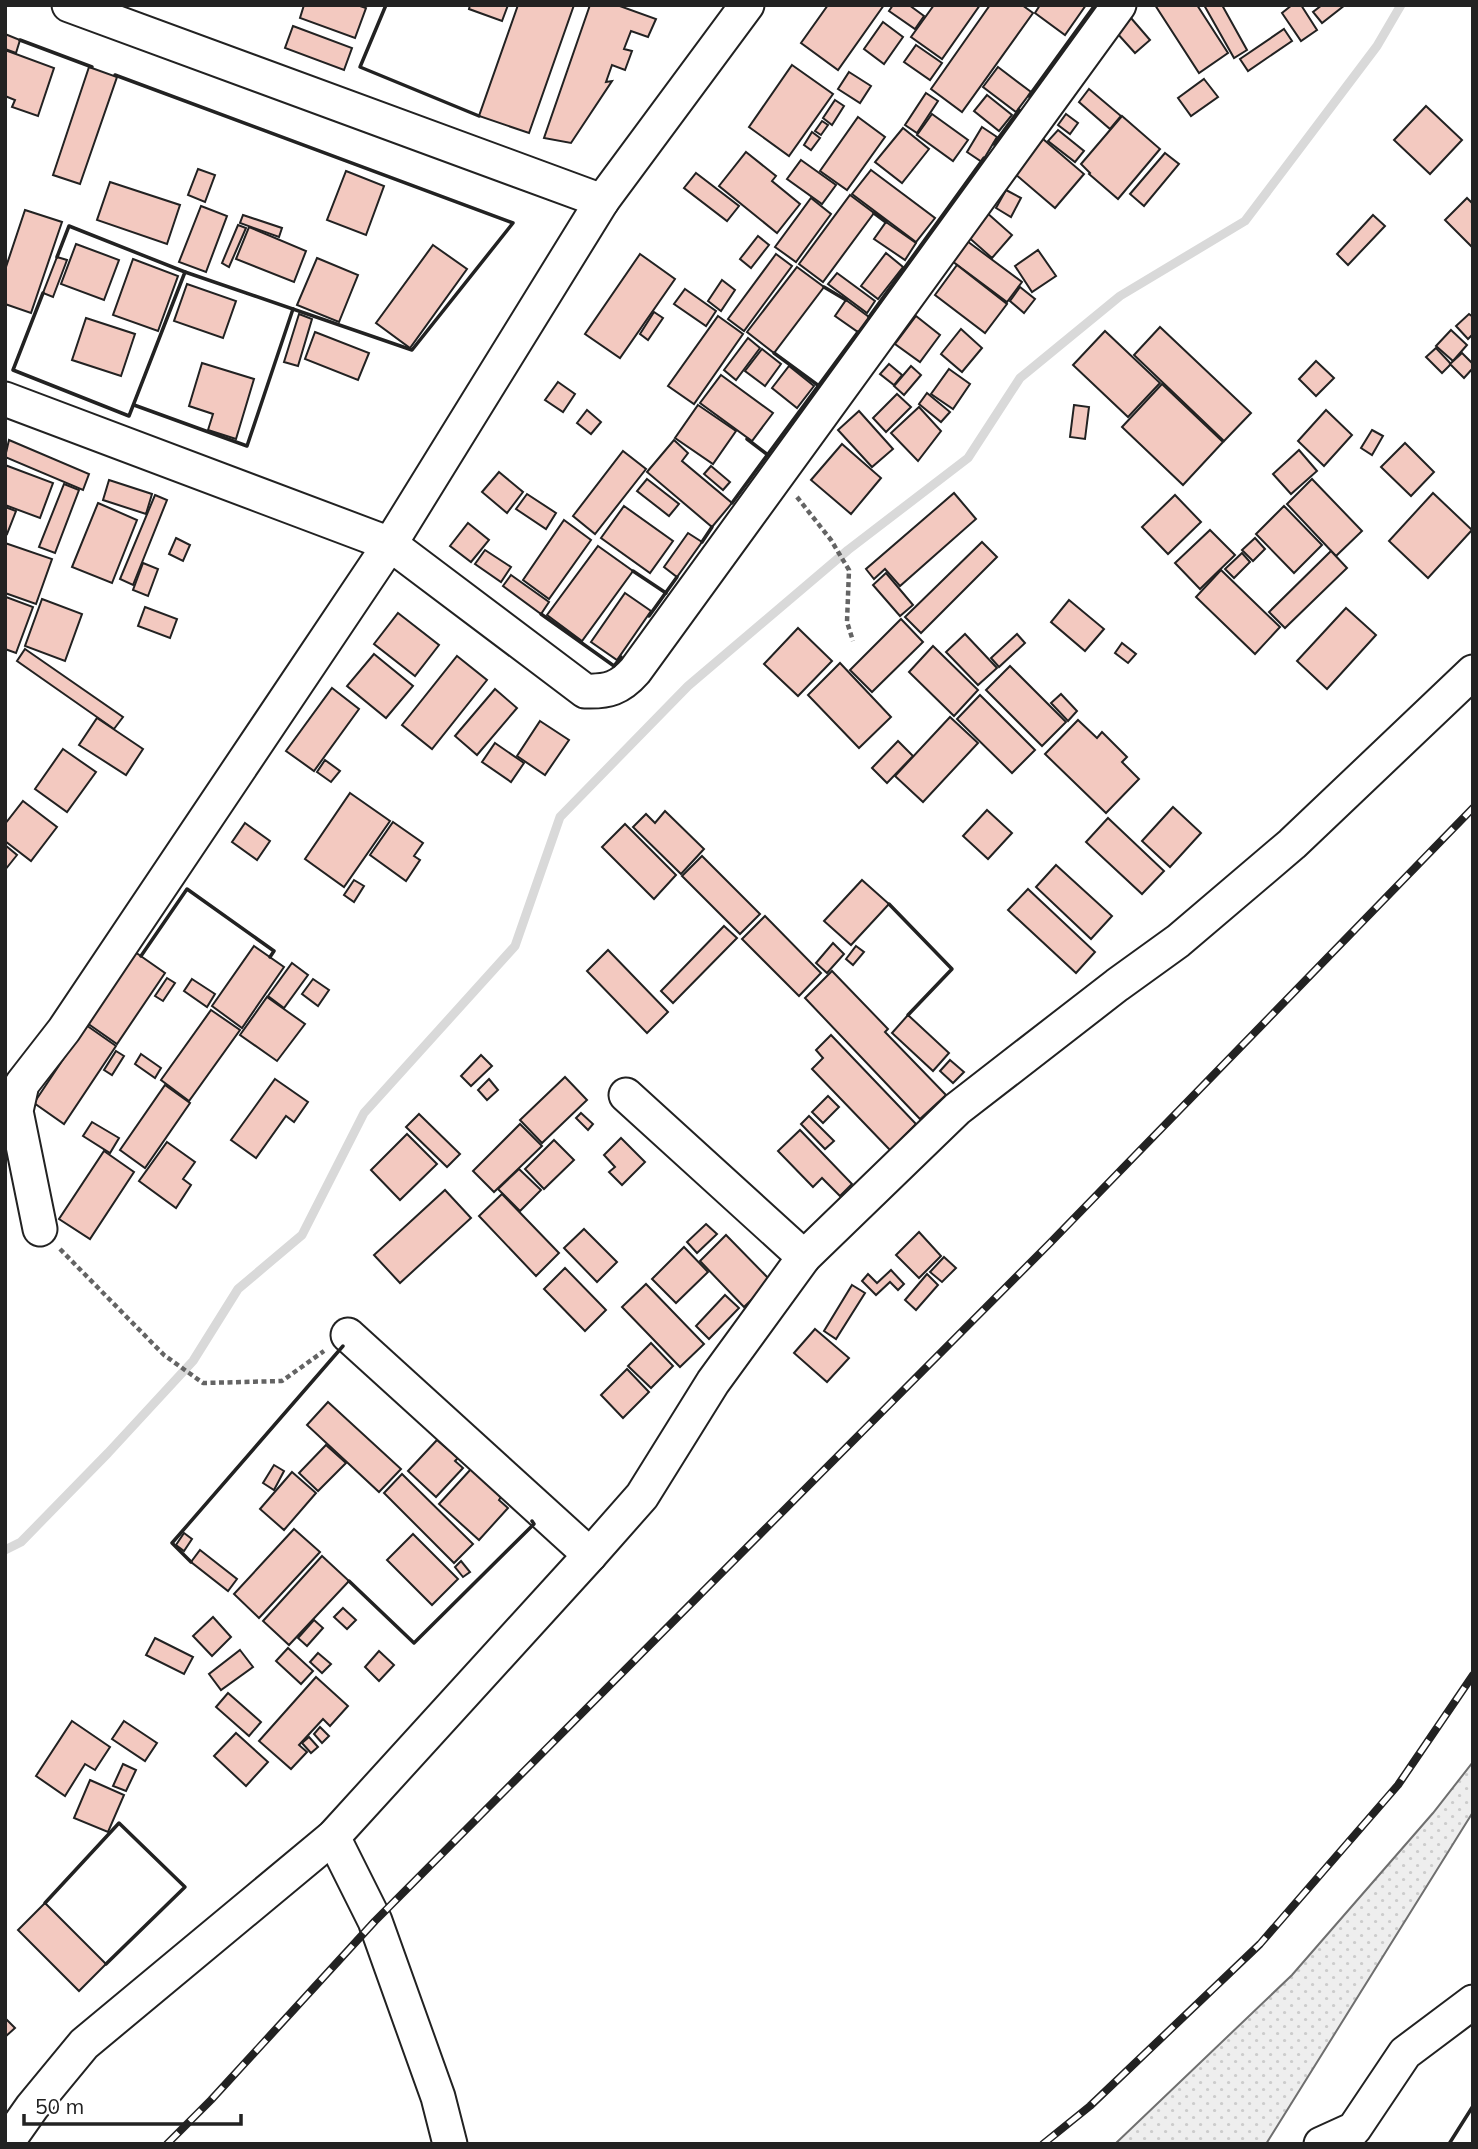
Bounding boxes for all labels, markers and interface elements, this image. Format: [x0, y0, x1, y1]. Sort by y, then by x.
scale bar [24, 2082, 242, 2126]
text: 50 m [35, 2093, 84, 2119]

